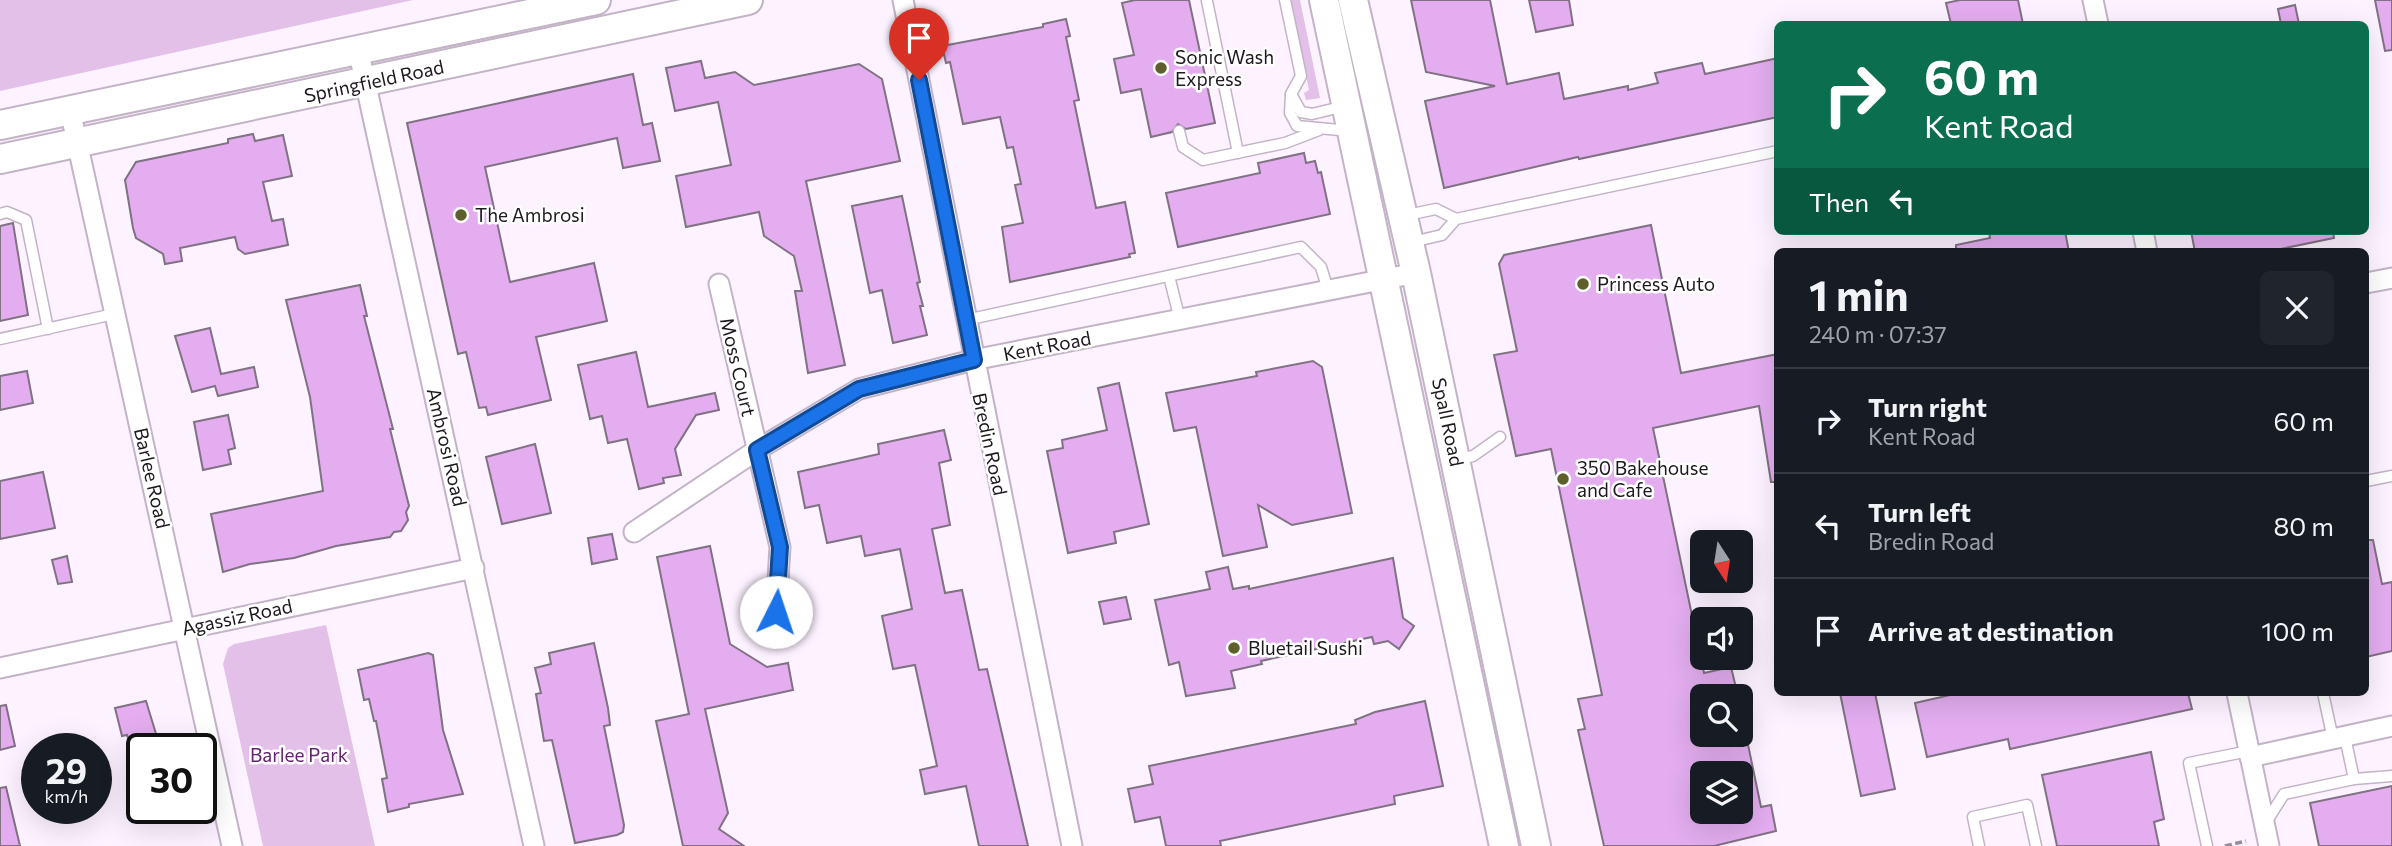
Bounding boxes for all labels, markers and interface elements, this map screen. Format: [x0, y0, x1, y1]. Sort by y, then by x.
pin [889, 8, 949, 80]
icon: arrive [900, 19, 938, 57]
place label: Sonic Wash Express [1175, 45, 1274, 90]
text: 60 m [1924, 45, 2039, 105]
icon: right [1809, 49, 1900, 140]
street label: Springfield Road [302, 54, 446, 107]
marker: Sonic Wash Express [1153, 60, 1169, 76]
text: Kent Road [1924, 105, 2074, 145]
icon: left [1883, 182, 1921, 220]
text: Then [1809, 186, 1869, 217]
place label: The Ambrosi [475, 203, 585, 226]
marker: The Ambrosi [453, 207, 469, 223]
text: 1 min [1809, 268, 1909, 320]
button: close [2260, 271, 2334, 345]
place label: Princess Auto [1597, 272, 1715, 295]
marker: Princess Auto [1575, 276, 1591, 292]
street label: Moss Court [716, 315, 761, 419]
text: 240 m · 07:37 [1809, 320, 1947, 348]
street label: Kent Road [1001, 326, 1093, 365]
street label: Spall Road [1428, 375, 1469, 468]
street label: Ambrosi Road [423, 385, 472, 508]
street label: Bredin Road [968, 390, 1013, 497]
text: Turn right [1868, 391, 1987, 422]
icon: right [1809, 402, 1847, 440]
text: 60 m [2274, 405, 2334, 436]
text: Kent Road [1868, 422, 1975, 450]
street label: Barlee Road [130, 425, 175, 530]
place label: 350 Bakehouse and Cafe [1577, 456, 1708, 501]
marker: 350 Bakehouse and Cafe [1555, 471, 1571, 487]
text: Turn left [1868, 496, 1971, 527]
icon: left [1809, 507, 1847, 545]
text: 80 m [2274, 510, 2334, 541]
text: Bredin Road [1868, 527, 1994, 555]
north arrow [1690, 530, 1754, 593]
map controls [1690, 530, 1753, 824]
position arrow [739, 575, 813, 649]
street label: Agassiz Road [180, 594, 294, 639]
button: sound [1690, 607, 1753, 670]
icon: arrive [1809, 612, 1847, 650]
text: Arrive at destination [1868, 615, 2114, 646]
text: 100 m [2261, 615, 2334, 646]
place label: Bluetail Sushi [1248, 636, 1363, 659]
marker: Bluetail Sushi [1226, 640, 1242, 656]
button: search [1690, 684, 1753, 747]
speed limit sign: 30 [126, 733, 217, 824]
park label: Barlee Park [250, 743, 348, 766]
text: 29 [46, 748, 87, 791]
button: layers [1690, 761, 1753, 824]
text: km/h [45, 785, 88, 807]

